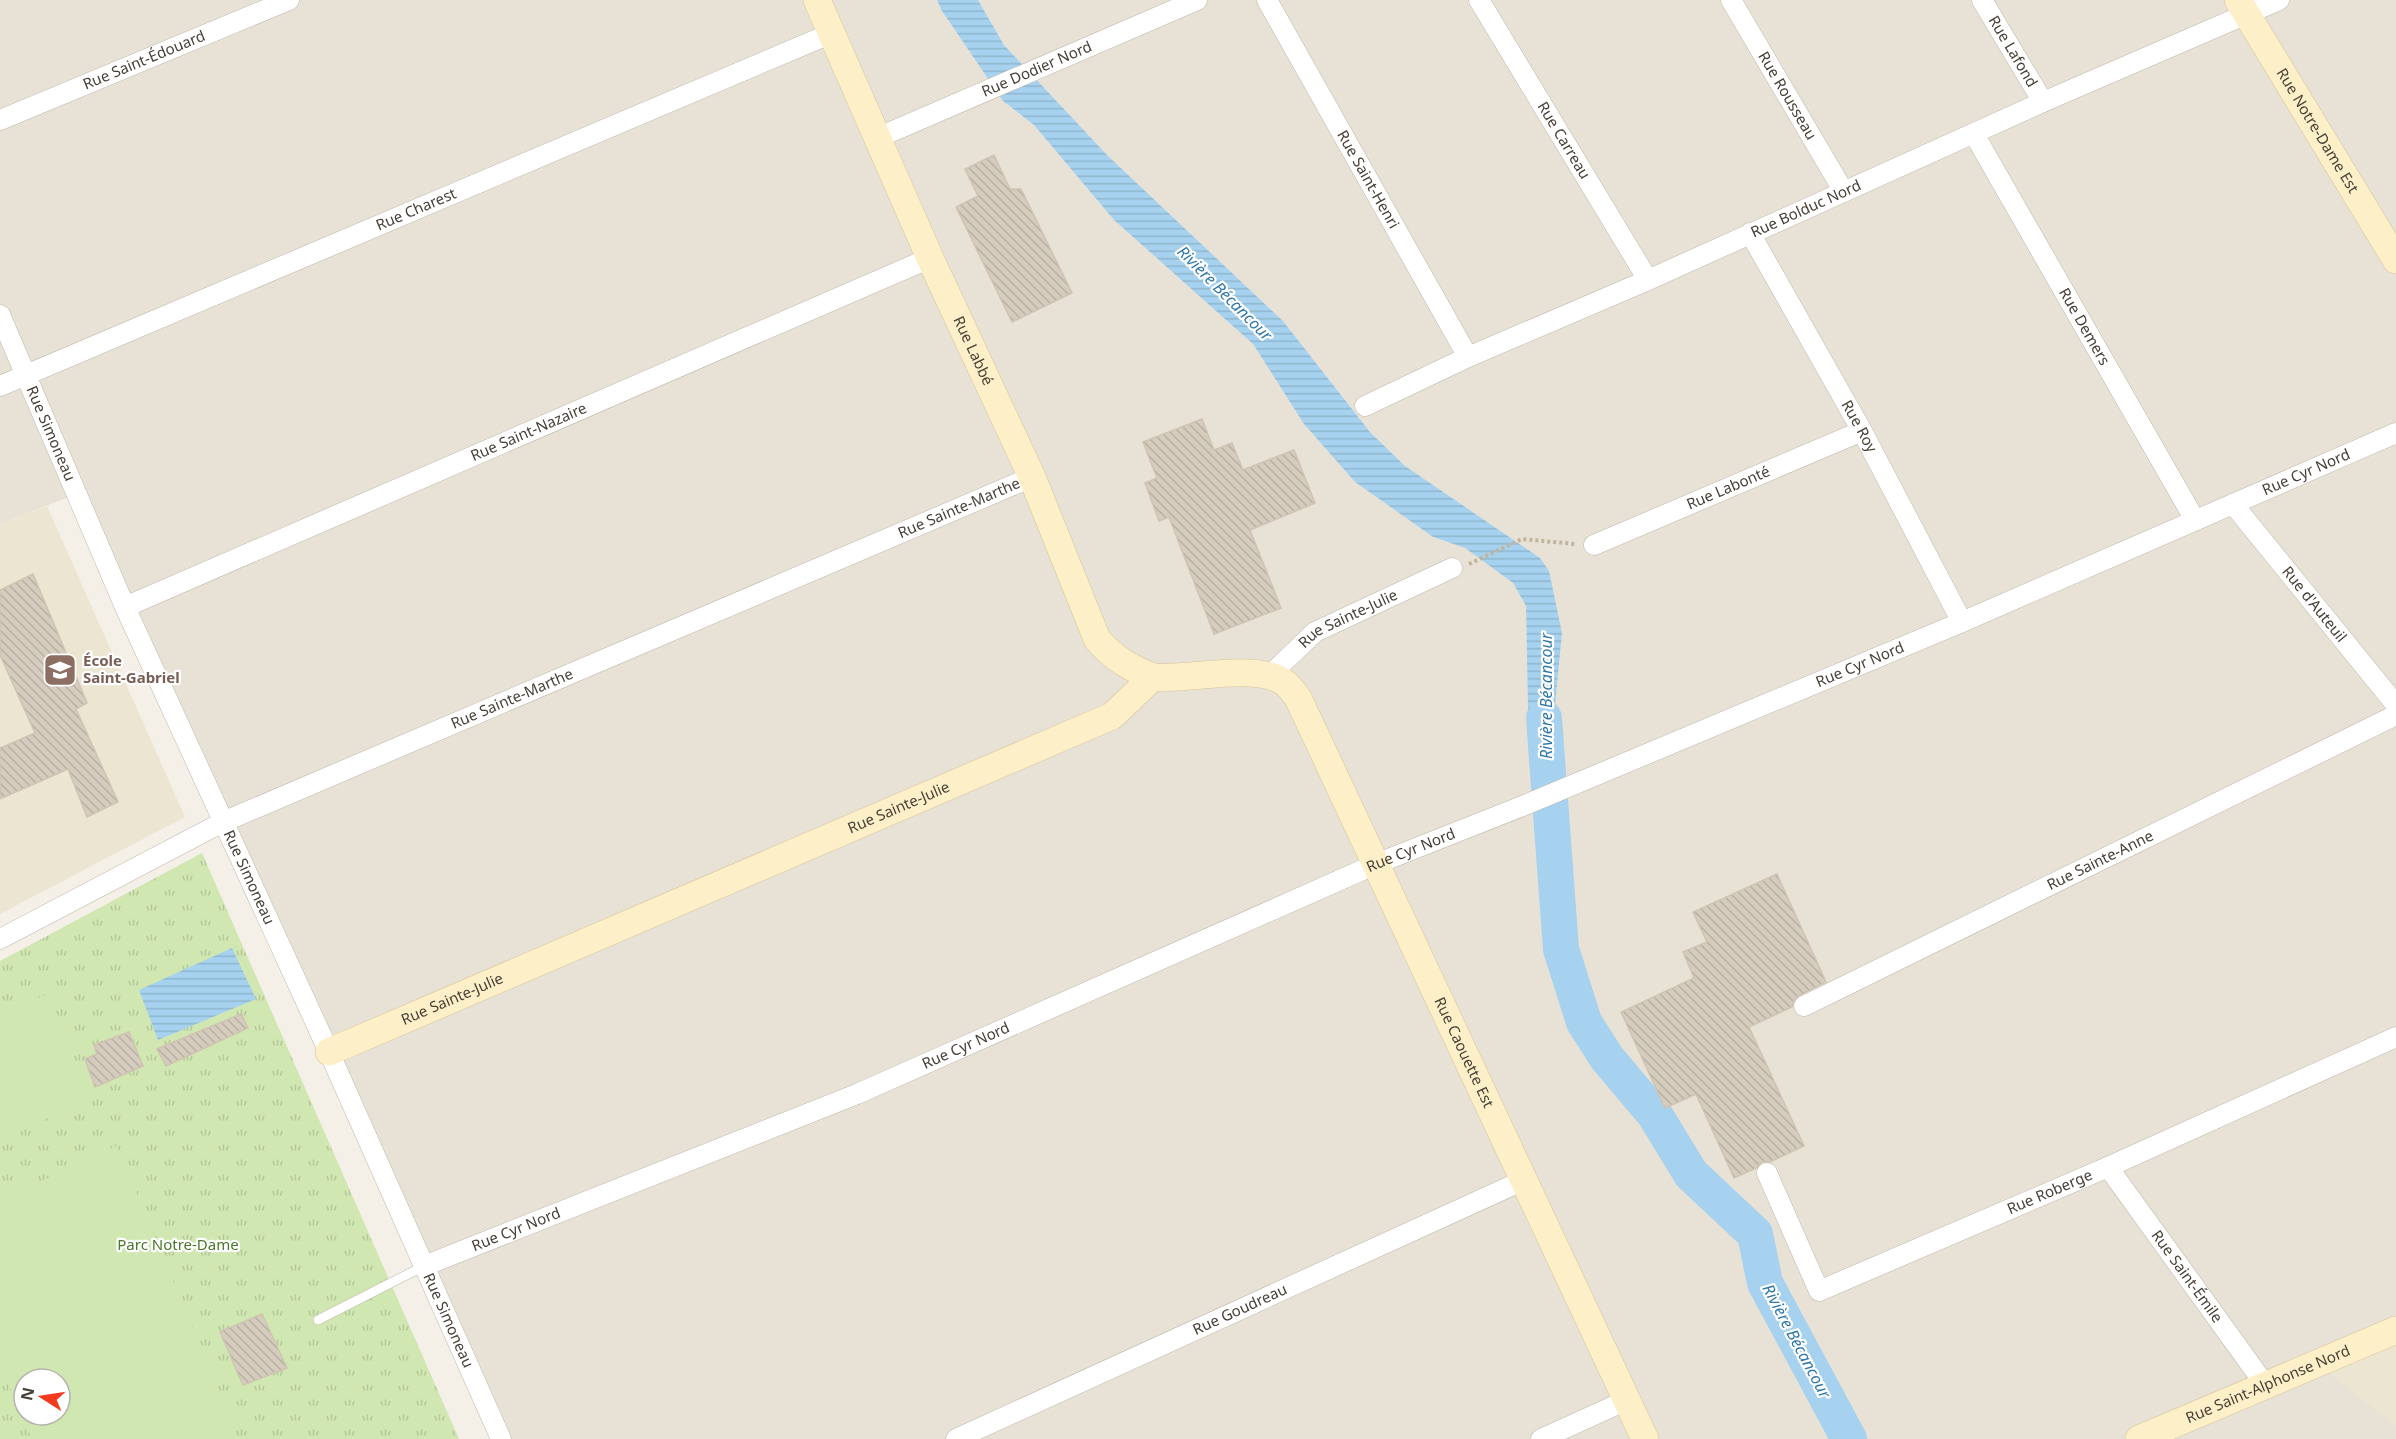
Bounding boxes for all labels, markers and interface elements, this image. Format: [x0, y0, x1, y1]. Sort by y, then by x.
street label: Rue Lafond [1985, 11, 2043, 90]
street label: Rue Saint-Édouard [80, 25, 208, 94]
street label: Rue Dodier Nord [978, 36, 1095, 101]
street label: Rue Rousseau [1754, 47, 1822, 143]
street label: Rue Notre-Dame Est [2273, 64, 2364, 197]
street label: Rue Carreau [1534, 97, 1596, 182]
street label: Rue Saint-Henri [1333, 126, 1405, 232]
street label: Rue Bolduc Nord [1747, 174, 1864, 242]
street label: Rue Charest [373, 182, 459, 234]
water label: Rivière Bécancour [1173, 241, 1278, 346]
street label: Rue Demers [2055, 284, 2115, 369]
street label: Rue Labbé [949, 312, 999, 388]
street label: Rue Simoneau [22, 383, 81, 484]
street label: Rue Roy [1837, 396, 1883, 456]
street label: Rue Saint-Nazaire [467, 397, 589, 465]
street label: Rue Cyr Nord [2259, 443, 2353, 499]
street label: Rue Labonté [1683, 460, 1773, 514]
street label: Rue Sainte-Marthe [894, 472, 1023, 542]
street label: Rue d'Auteuil [2278, 561, 2352, 646]
street label: Rue Sainte-Julie [1293, 584, 1400, 652]
water label: Rivière Bécancour [1535, 632, 1557, 759]
street label: Rue Cyr Nord [1812, 636, 1907, 691]
place label: École Saint-Gabriel [83, 650, 180, 687]
school or university icon: École Saint-Gabriel [42, 652, 78, 688]
street label: Rue Sainte-Marthe [447, 663, 576, 733]
street label: Rue Sainte-Julie [844, 776, 952, 837]
street label: Rue Cyr Nord [1363, 823, 1458, 876]
street label: Rue Sainte-Anne [2043, 825, 2156, 894]
street label: Rue Simoneau [220, 827, 280, 927]
street label: Rue Sainte-Julie [398, 968, 506, 1029]
street label: Rue Caouette Est [1430, 994, 1500, 1111]
street label: Rue Cyr Nord [919, 1017, 1012, 1073]
street label: Rue Roberge [2004, 1164, 2095, 1218]
street label: Rue Cyr Nord [468, 1202, 563, 1255]
street label: Rue Saint-Émile [2148, 1226, 2228, 1326]
park label: Parc Notre-Dame [117, 1234, 239, 1254]
street label: Rue Simoneau [419, 1270, 479, 1371]
street label: Rue Goudreau [1189, 1278, 1290, 1339]
water label: Rivière Bécancour [1758, 1280, 1837, 1402]
street label: Rue Saint-Alphonse Nord [2182, 1340, 2353, 1427]
north arrow [12, 1367, 72, 1427]
text: N [15, 1385, 39, 1403]

